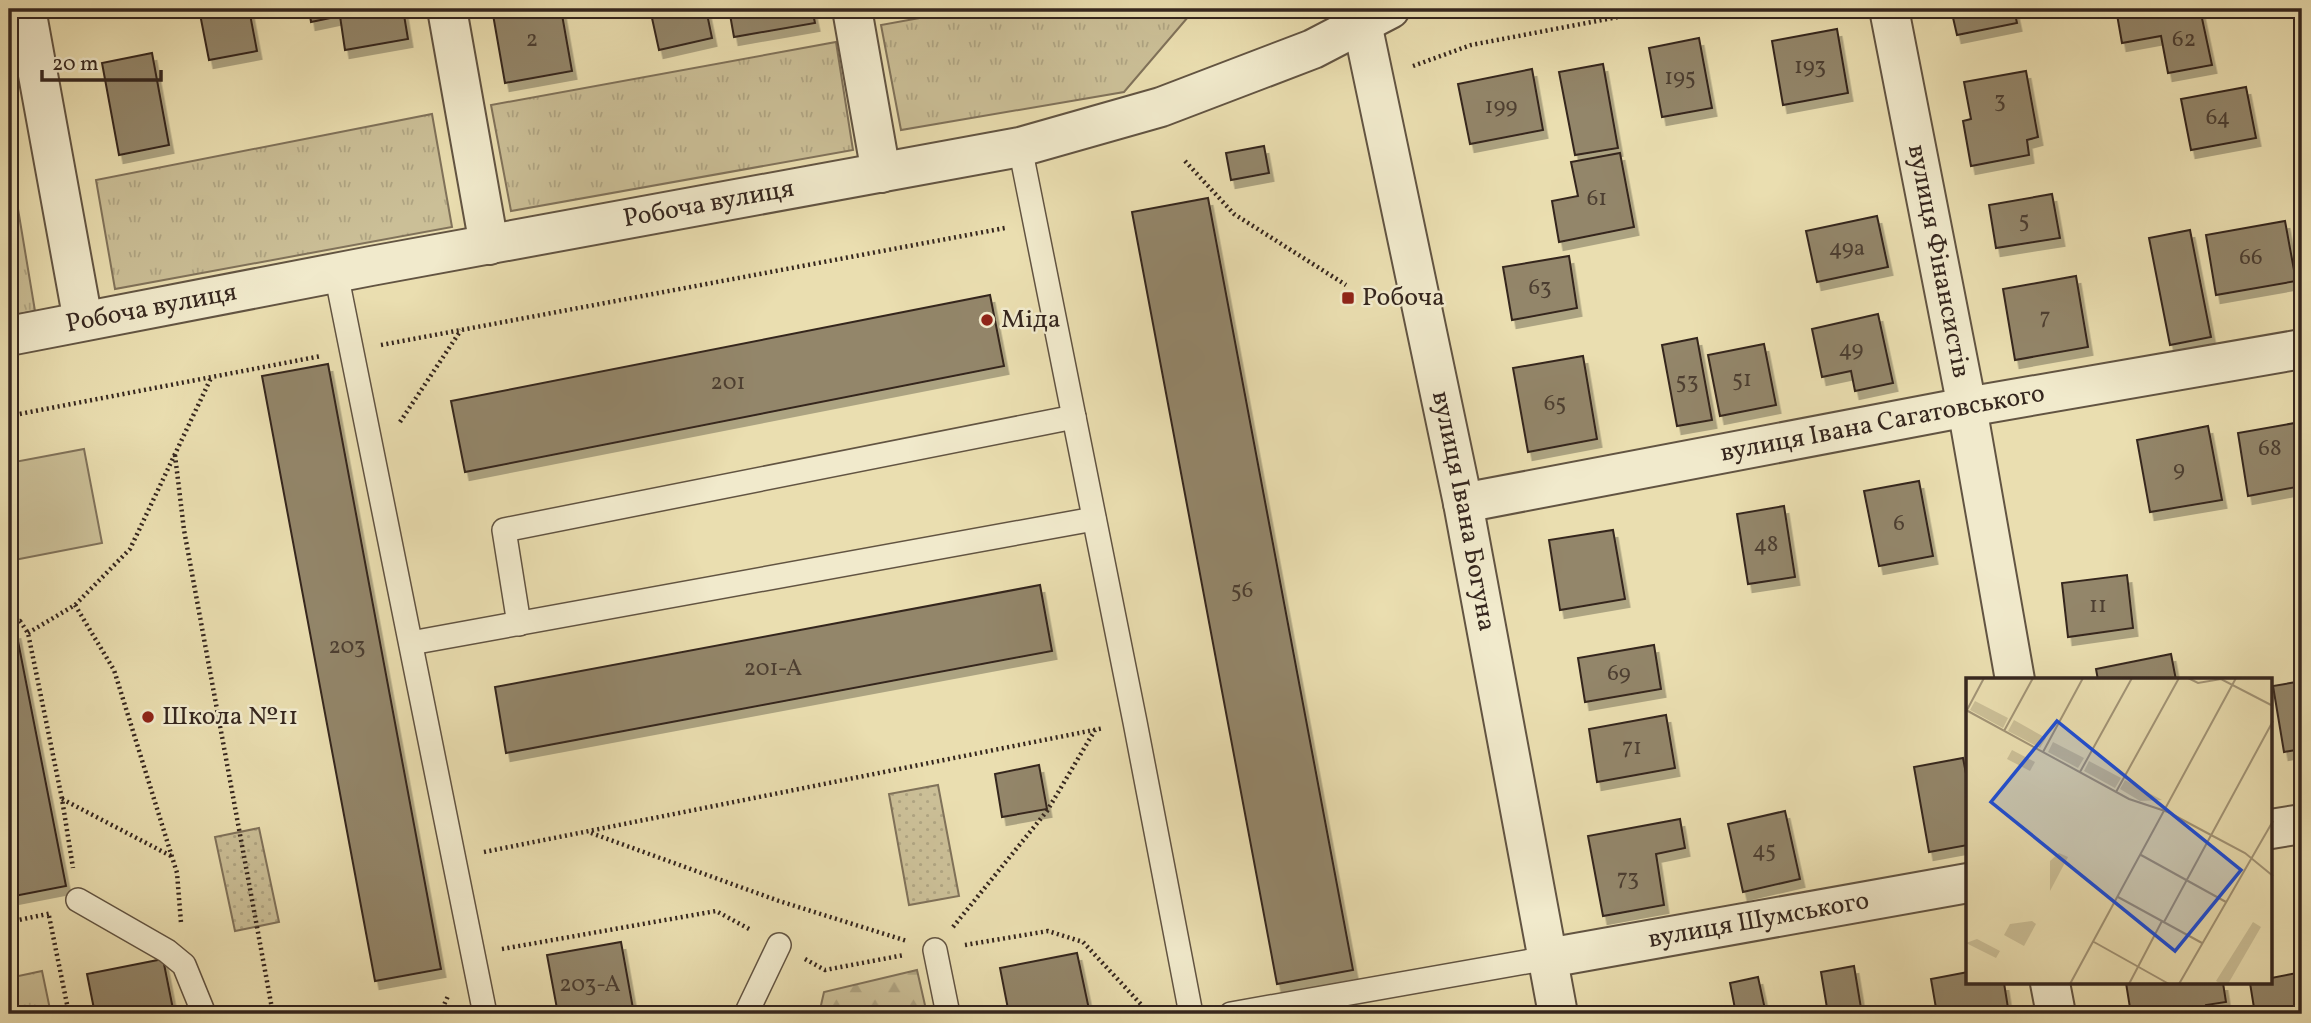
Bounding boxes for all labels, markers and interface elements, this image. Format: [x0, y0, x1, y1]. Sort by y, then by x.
house number: 2 [526, 24, 538, 56]
house number: 62 [2172, 24, 2196, 56]
scale bar [42, 38, 161, 82]
text: 20 m [52, 50, 98, 79]
house number: 193 [1794, 51, 1826, 83]
house number: 195 [1664, 62, 1696, 94]
house number: 3 [1994, 85, 2006, 117]
house number: 199 [1484, 91, 1518, 123]
house number: 64 [2206, 102, 2230, 134]
street label: вулиця Фінансистів [1898, 141, 1979, 381]
street label: Робоча вулиця [620, 171, 797, 237]
house number: 61 [1587, 183, 1607, 215]
house number: 5 [2018, 205, 2030, 237]
house number: 49а [1829, 233, 1865, 265]
house number: 66 [2239, 242, 2263, 274]
house number: 63 [1528, 272, 1552, 304]
street label: Робоча вулиця [63, 274, 240, 343]
place label: Робоча [1362, 280, 1445, 316]
marker: Робоча [1340, 290, 1356, 306]
place label: Міда [1001, 302, 1061, 338]
house number: 7 [2039, 302, 2051, 334]
marker: Міда [979, 312, 995, 328]
house number: 49 [1839, 334, 1864, 366]
house number: 51 [1732, 364, 1752, 396]
house number: 53 [1676, 366, 1698, 398]
house number: 201 [711, 367, 745, 399]
street label: вулиця Івана Сагатовського [1717, 376, 2048, 472]
street label: вулиця Івана Богуна [1422, 388, 1504, 634]
house number: 65 [1544, 388, 1566, 420]
house number: 68 [2258, 433, 2282, 465]
house number: 9 [2173, 454, 2185, 486]
house number: 6 [1893, 508, 1905, 540]
house number: 48 [1754, 529, 1778, 561]
house number: 56 [1231, 575, 1253, 607]
house number: 11 [2089, 590, 2107, 622]
house number: 203 [328, 631, 366, 663]
house number: 201-А [744, 653, 802, 685]
house number: 69 [1607, 658, 1631, 690]
inset map [1966, 678, 2272, 984]
place label: Школа №11 [162, 699, 298, 735]
marker: Школа №11 [140, 709, 156, 725]
house number: 71 [1622, 732, 1642, 764]
house number: 45 [1752, 835, 1776, 867]
house number: 73 [1617, 863, 1639, 895]
street label: вулиця Шумського [1645, 883, 1872, 958]
house number: 203-А [559, 969, 621, 1001]

